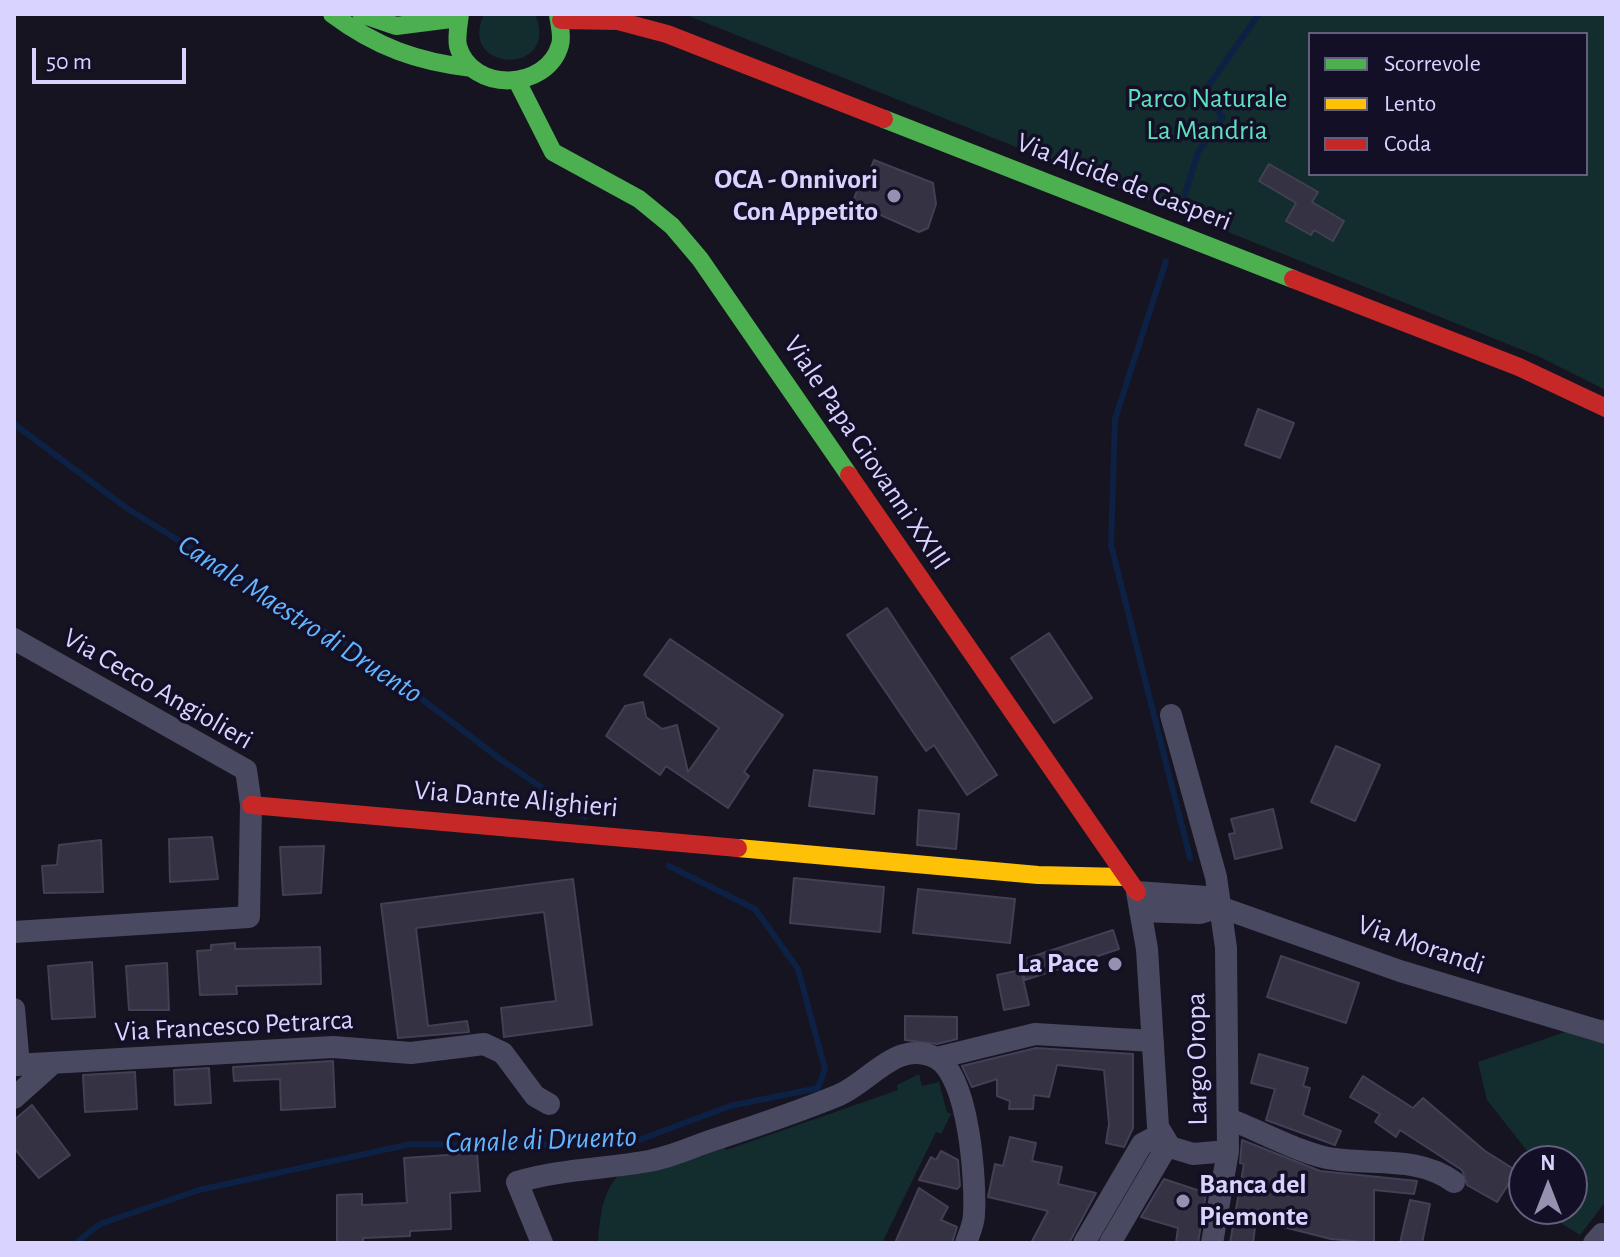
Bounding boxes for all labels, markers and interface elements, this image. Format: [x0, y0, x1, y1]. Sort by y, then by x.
scale bar [36, 32, 190, 82]
legend [1308, 32, 1588, 176]
text: 50 m [46, 50, 92, 74]
text: Scorrevole [1384, 52, 1481, 76]
park label: Parco Naturale La Mandria [1127, 82, 1287, 148]
text: Lento [1384, 92, 1436, 116]
street label: Via Alcide de Gasperi [1012, 126, 1236, 238]
text: Coda [1384, 132, 1431, 156]
place label: OCA - Onnivori Con Appetito [714, 163, 878, 229]
marker: OCA - Onnivori Con Appetito [885, 187, 903, 205]
street label: Viale Papa Giovanni XXIII [776, 329, 958, 577]
water label: Canale Maestro di Druento [171, 527, 429, 711]
street label: Via Cecco Angiolieri [57, 621, 259, 757]
street label: Via Dante Alighieri [412, 773, 620, 825]
street label: Via Morandi [1353, 908, 1489, 982]
place label: La Pace [1017, 947, 1099, 981]
marker: La Pace [1106, 955, 1124, 973]
street label: Largo Oropa [1179, 992, 1215, 1126]
street label: Via Francesco Petrarca [114, 1003, 354, 1049]
water label: Canale di Druento [445, 1119, 637, 1161]
north arrow [1508, 1145, 1588, 1225]
text: N [1540, 1152, 1556, 1174]
place label: Banca del Piemonte [1199, 1168, 1309, 1234]
marker: Banca del Piemonte [1174, 1192, 1192, 1210]

